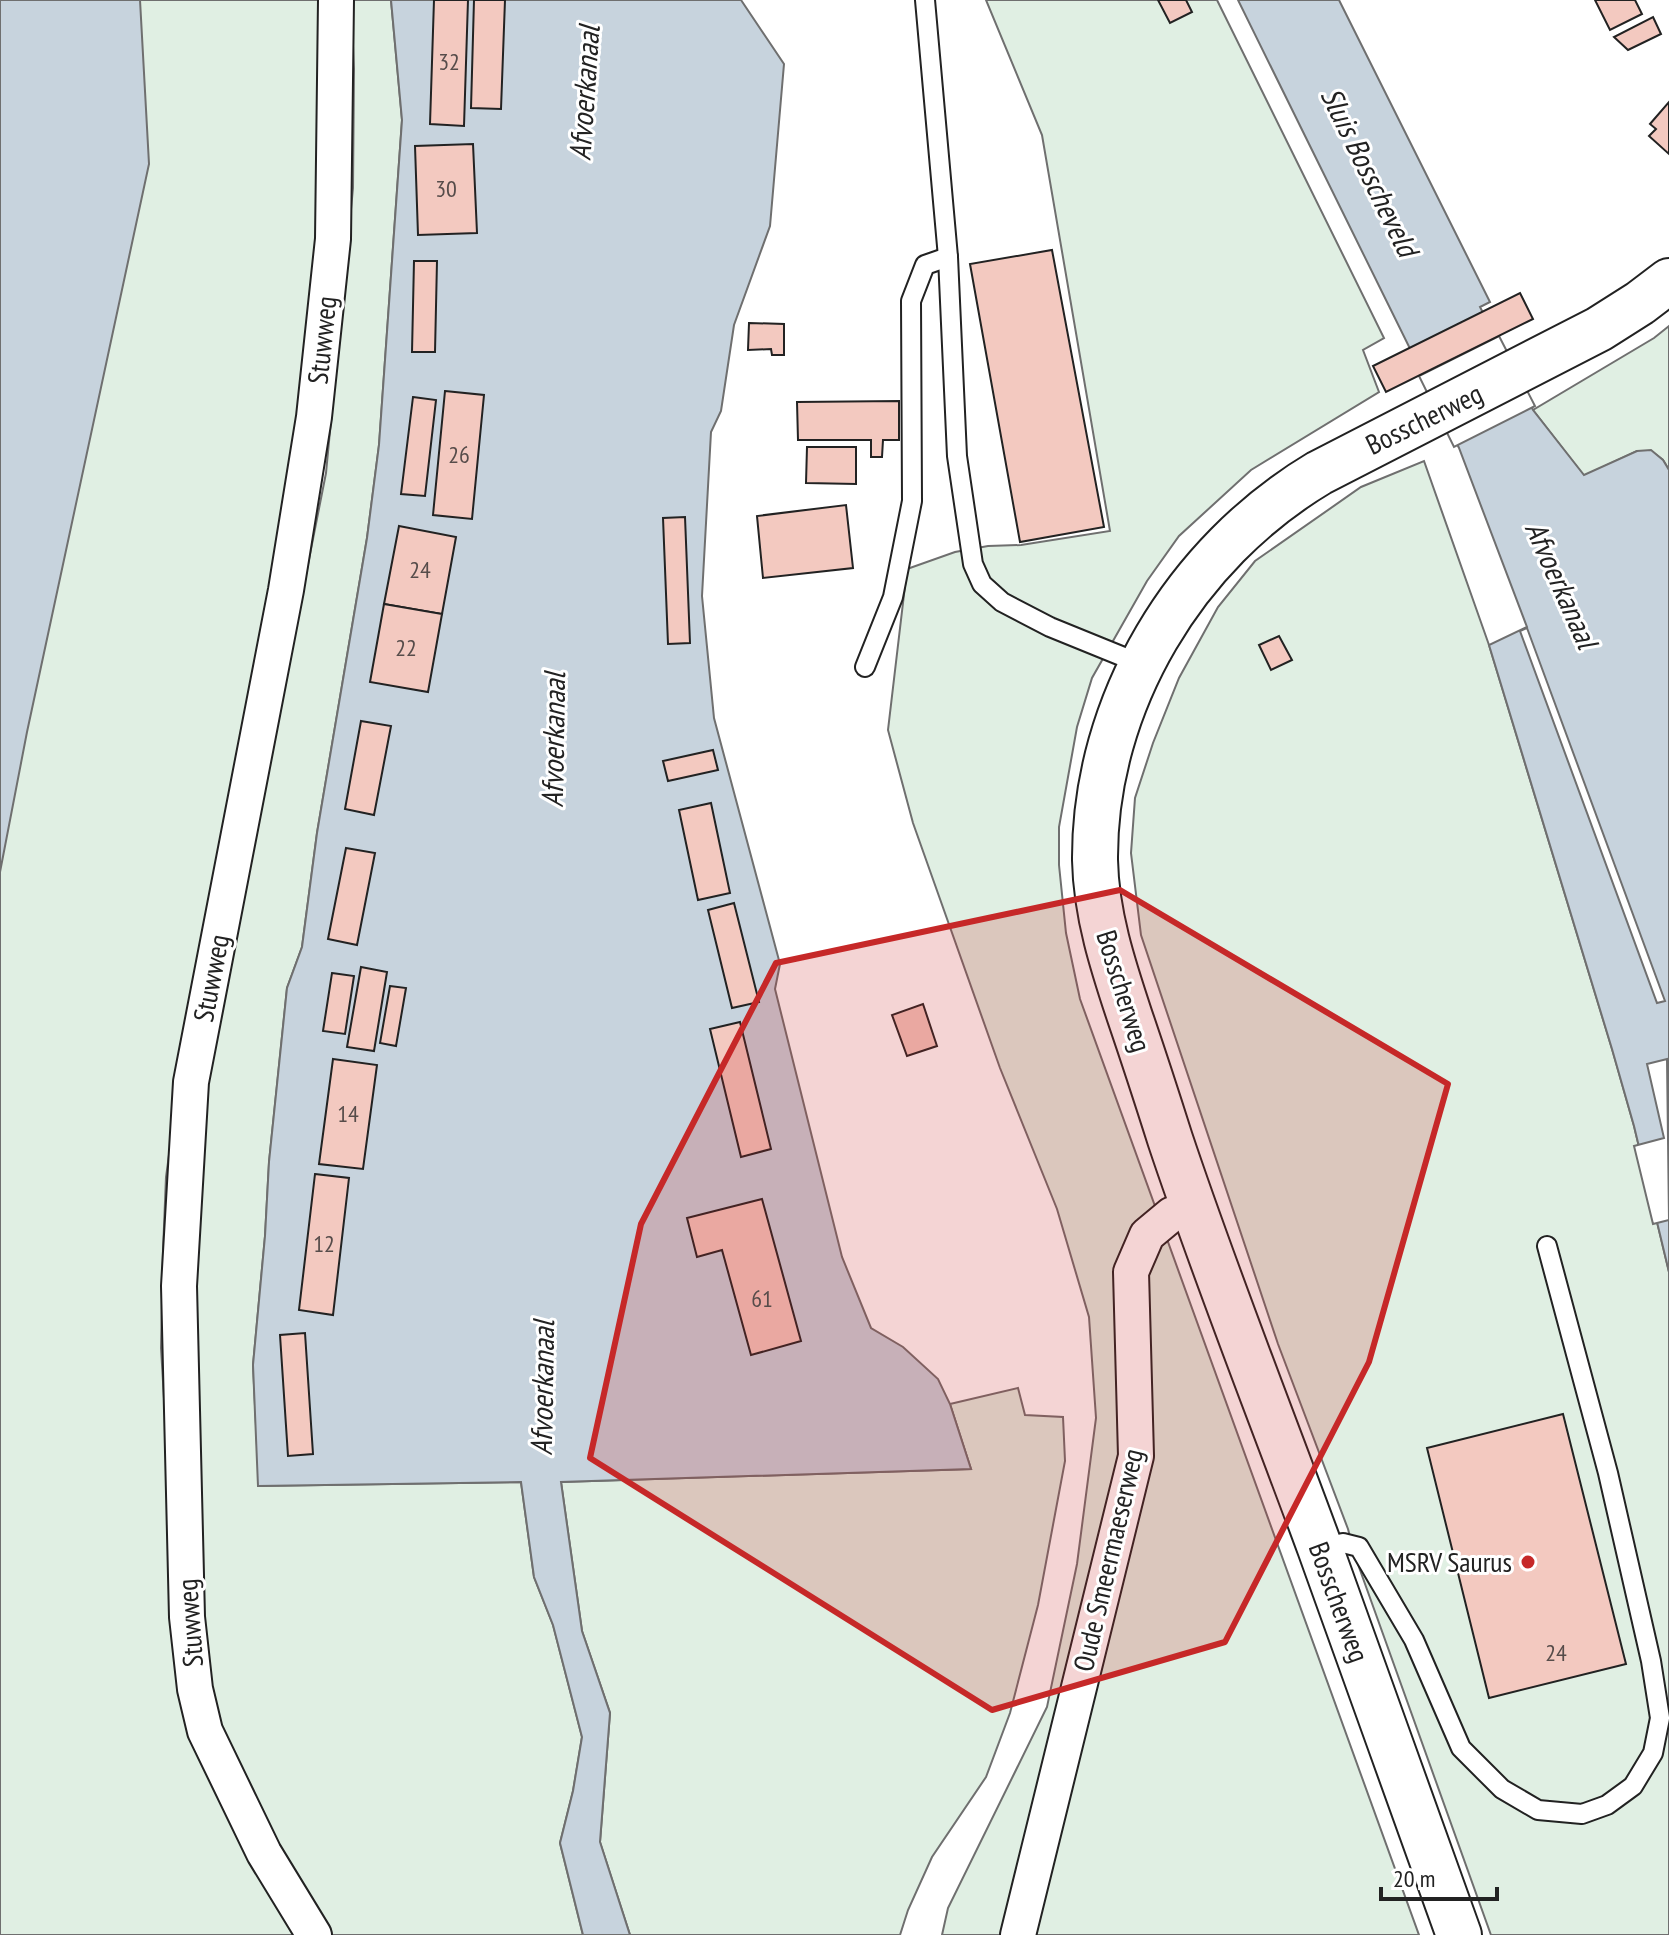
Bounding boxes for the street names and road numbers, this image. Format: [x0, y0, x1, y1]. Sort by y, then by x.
street label: Stuwweg [298, 294, 345, 386]
street label: Bosscherweg [1359, 374, 1488, 463]
street label: Bosscherweg [1088, 925, 1161, 1056]
street label: Stuwweg [184, 931, 237, 1025]
street label: Oude Smeermaeserweg [1064, 1445, 1151, 1675]
street label: Bosscherweg [1301, 1537, 1378, 1667]
street label: Stuwweg [168, 1578, 211, 1668]

